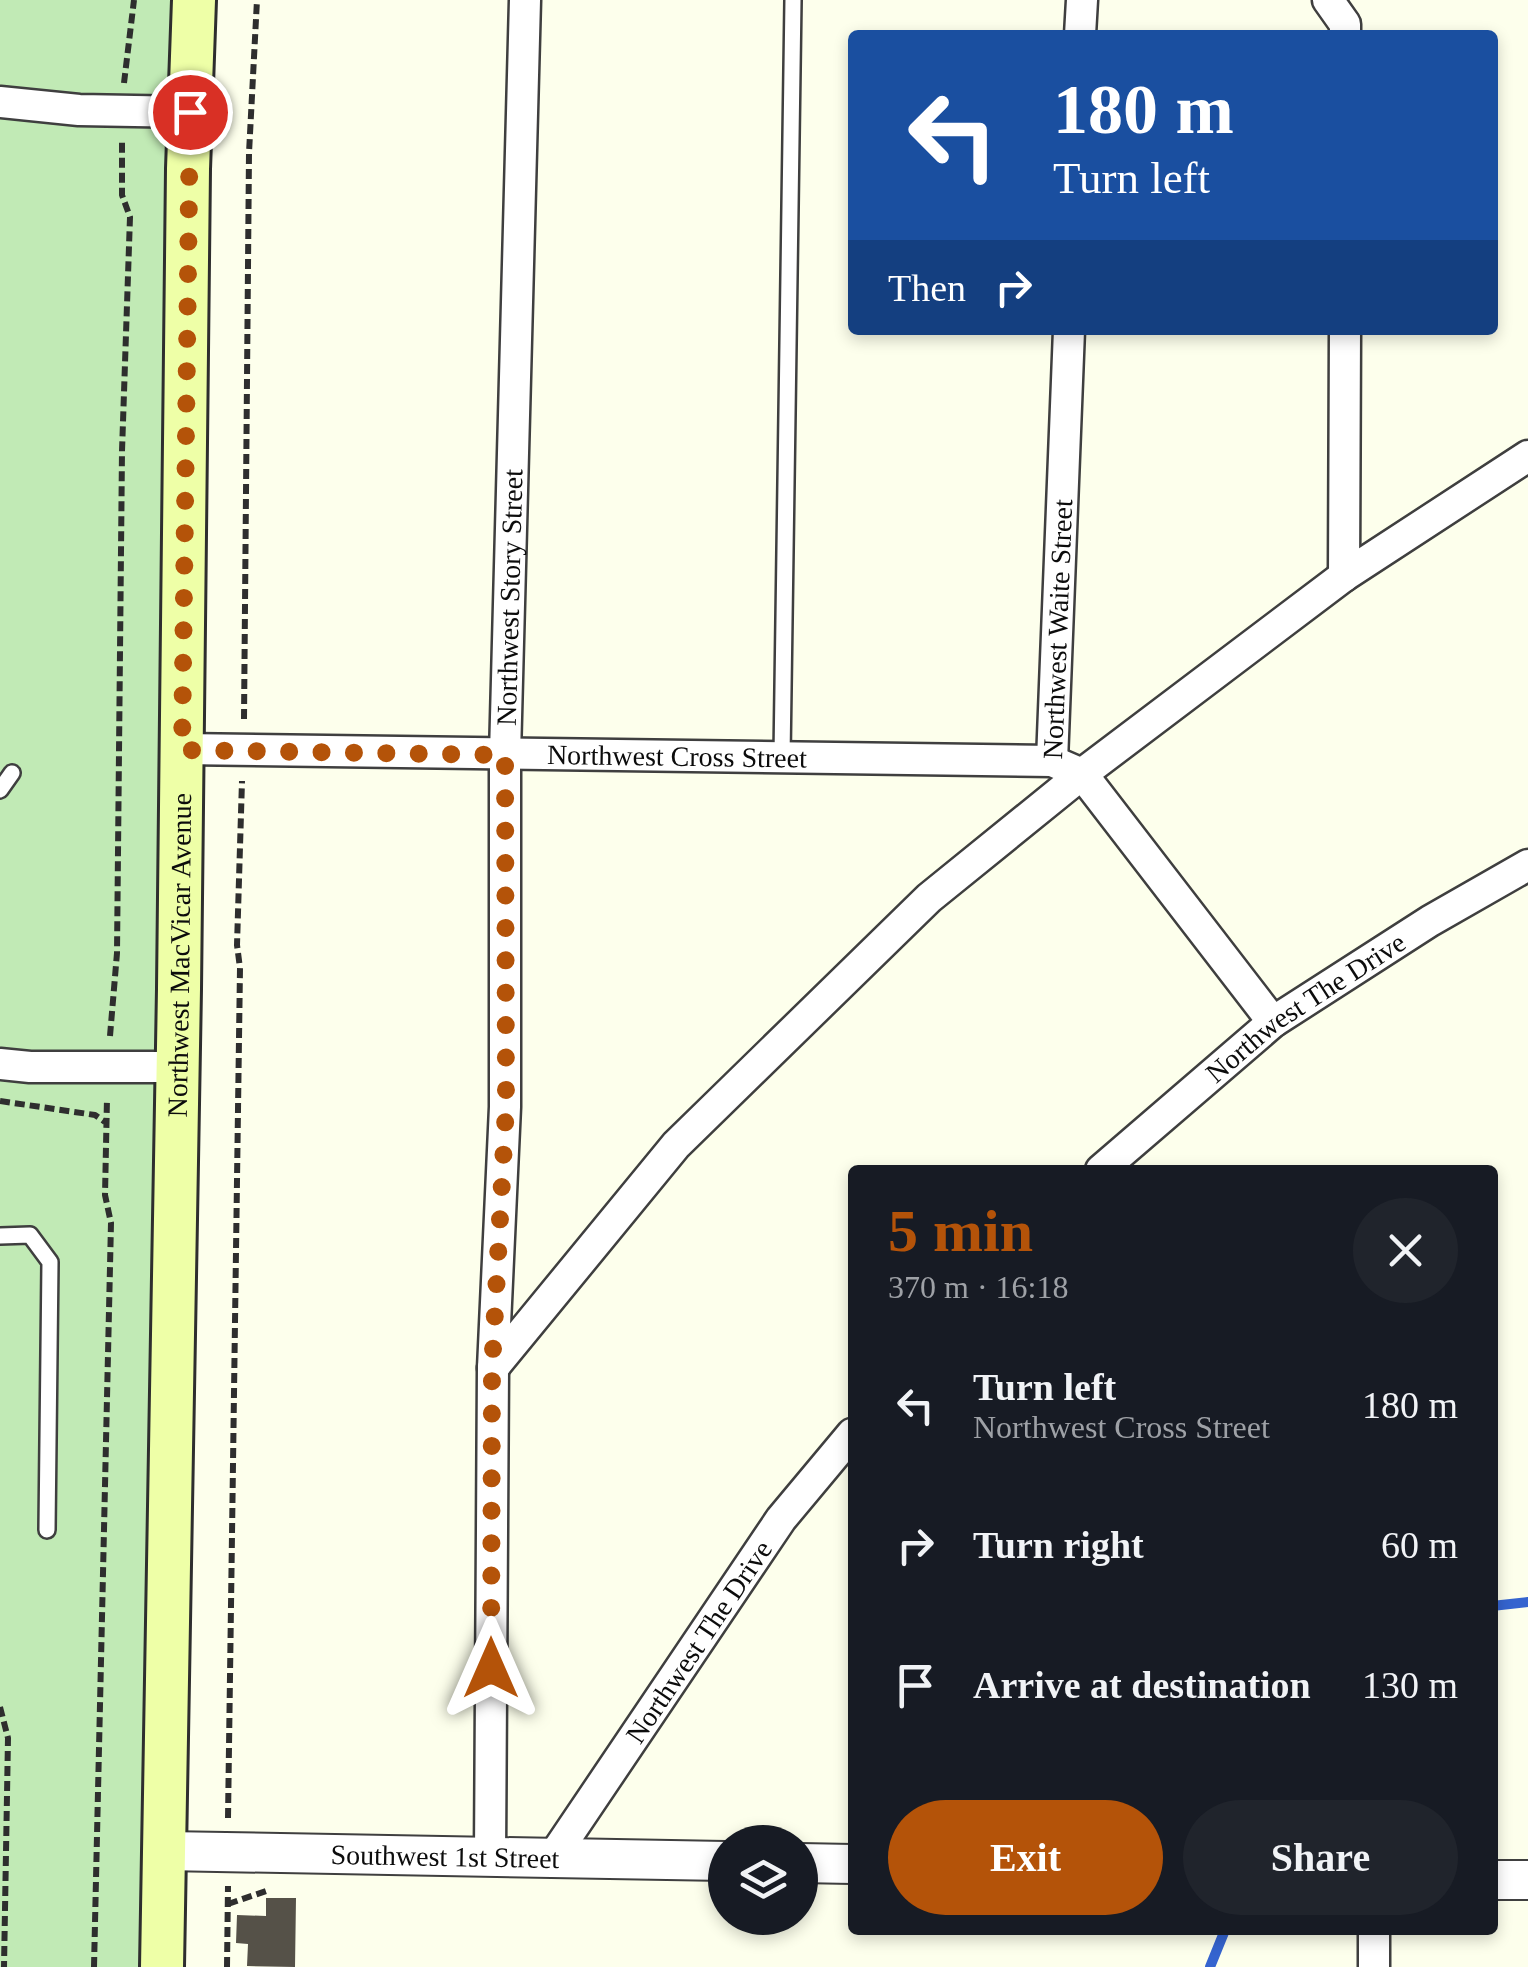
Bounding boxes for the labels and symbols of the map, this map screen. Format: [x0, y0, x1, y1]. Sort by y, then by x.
pin [148, 70, 233, 155]
street label: Northwest Story Street [490, 468, 528, 726]
street label: Northwest Waite Street [1037, 498, 1078, 760]
street label: Northwest Cross Street [547, 739, 807, 773]
street label: Northwest MacVicar Avenue [161, 793, 197, 1118]
street label: Northwest The Drive [1199, 926, 1411, 1088]
street label: Northwest The Drive [619, 1534, 778, 1749]
position arrow [439, 1616, 543, 1720]
street label: Southwest 1st Street [330, 1838, 560, 1874]

